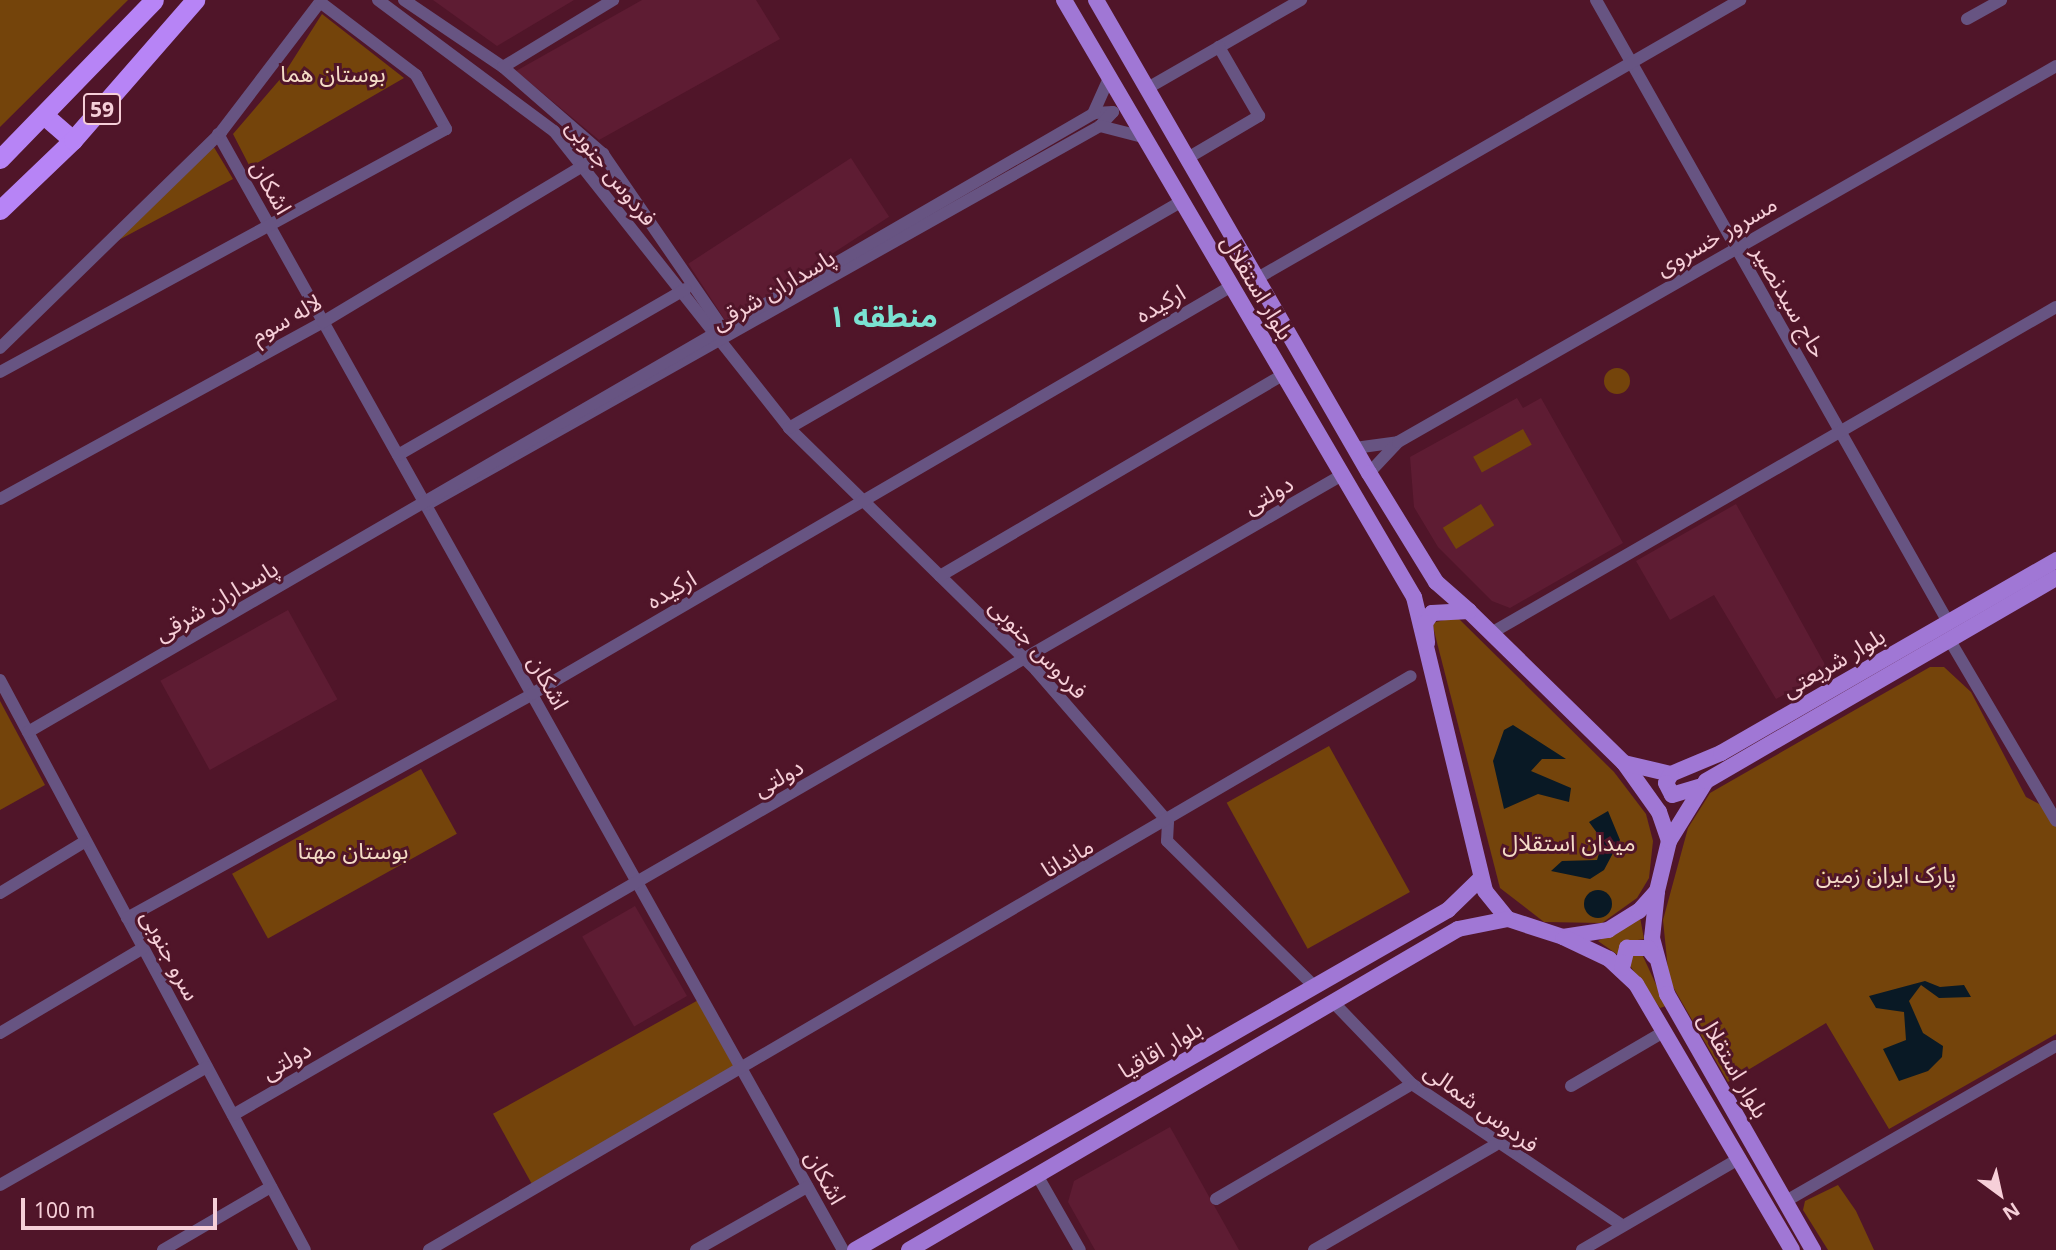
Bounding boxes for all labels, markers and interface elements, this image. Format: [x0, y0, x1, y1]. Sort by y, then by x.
park label: بوستان هما [280, 59, 386, 87]
road number: 59 [83, 92, 121, 126]
street label: فردوس جنوبی [561, 113, 663, 231]
street label: اشکان [246, 155, 298, 219]
street label: مسرور خسروی [1650, 189, 1782, 281]
street label: بلوار استقلال [1216, 230, 1300, 344]
street label: حاج سیدنصیر [1747, 240, 1833, 362]
street label: پاسداران شرقی [706, 243, 840, 335]
street label: ارکیده [1130, 278, 1190, 328]
street label: لاله سوم [246, 287, 326, 349]
district label: منطقه ۱ [828, 298, 938, 334]
street label: دولتی [1238, 469, 1298, 519]
street label: پاسداران شرقی [149, 554, 283, 646]
street label: ارکیده [641, 564, 701, 614]
street label: فردوس جنوبی [984, 592, 1094, 704]
street label: بلوار شریعتی [1776, 621, 1890, 703]
street label: اشکان [523, 650, 575, 714]
street label: دولتی [748, 752, 808, 802]
park label: میدان استقلال [1502, 828, 1636, 856]
street label: ماندانا [1036, 831, 1098, 883]
park label: بوستان مهتا [297, 836, 409, 864]
park label: پارک ایران زمین [1816, 860, 1956, 888]
street label: سرو جنوبی [136, 905, 206, 1005]
street label: بلوار استقلال [1693, 1007, 1775, 1123]
street label: بلوار اقاقیا [1113, 1014, 1207, 1084]
street label: دولتی [256, 1035, 316, 1085]
street label: فردوس شمالی [1419, 1056, 1545, 1158]
street label: اشکان [800, 1145, 852, 1209]
north arrow [1965, 1159, 2035, 1229]
scale bar [24, 1184, 220, 1228]
text: 100 m [34, 1196, 95, 1224]
text: N [1998, 1196, 2025, 1227]

